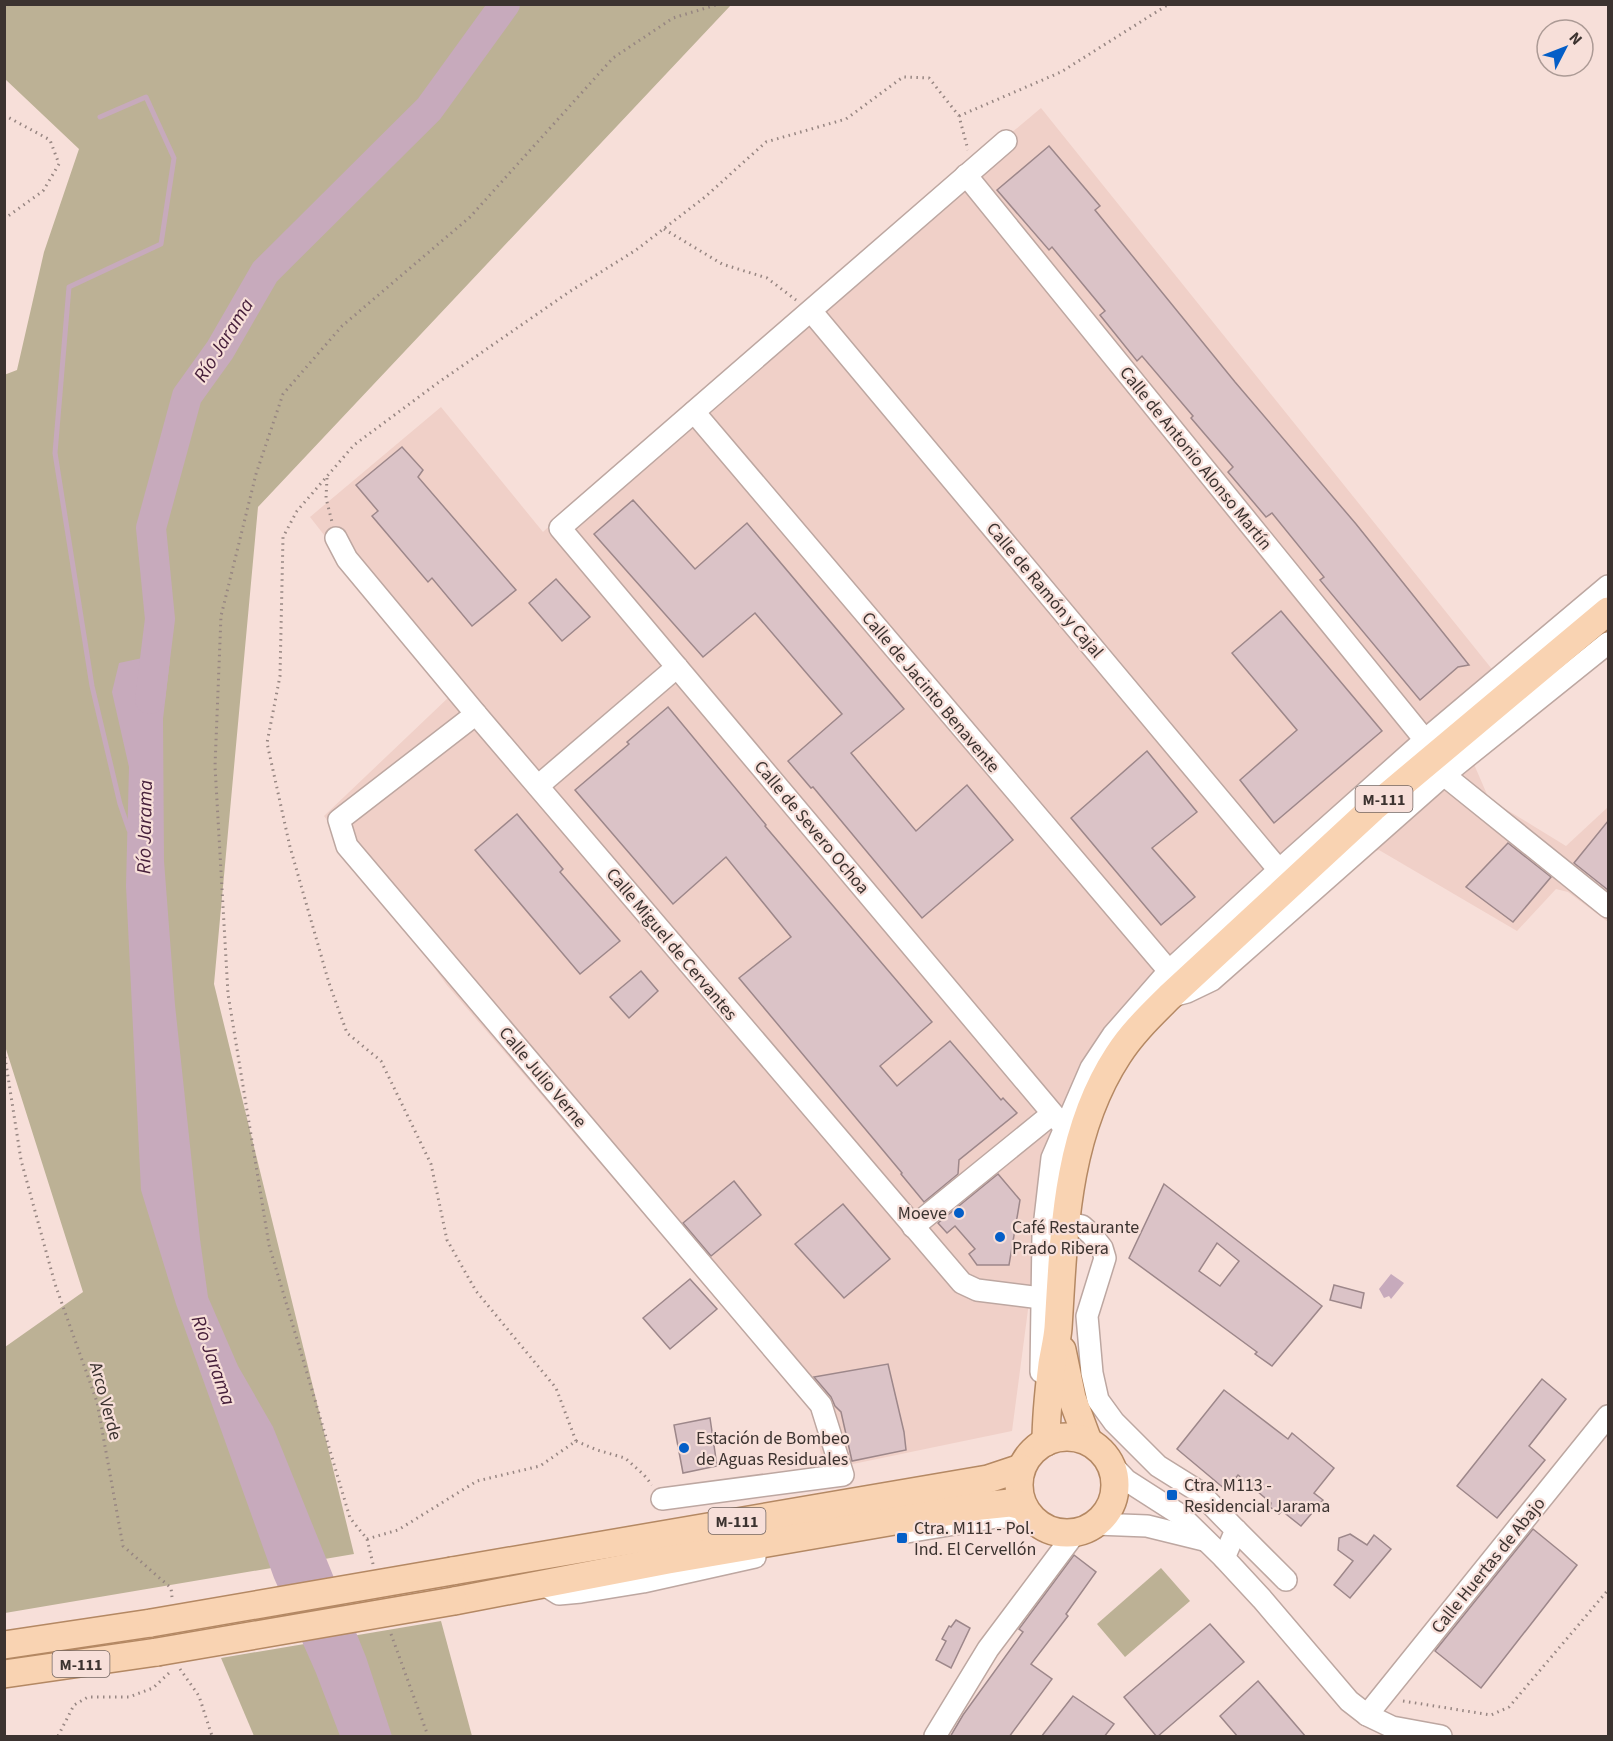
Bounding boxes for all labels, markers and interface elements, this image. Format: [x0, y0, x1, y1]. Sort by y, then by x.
north arrow [1535, 18, 1595, 78]
text: N [1564, 27, 1587, 50]
water label: Río Jarama [187, 293, 261, 388]
street label: Calle de Antonio Alonso Martín [1114, 361, 1278, 556]
street label: Calle de Ramón y Cajal [980, 517, 1109, 664]
street label: Calle de Jacinto Benavente [856, 606, 1006, 778]
street label: Calle de Severo Ochoa [748, 755, 875, 899]
water label: Río Jarama [130, 779, 160, 874]
road number: M-111 [1356, 786, 1412, 812]
street label: Calle Miguel de Cervantes [600, 863, 743, 1026]
street label: Calle Julio Verne [493, 1021, 592, 1133]
place label: Moeve [898, 1201, 947, 1226]
marker: Moeve [952, 1206, 966, 1220]
place label: Café Restaurante Prado Ribera [1012, 1215, 1139, 1261]
marker: Café Restaurante Prado Ribera [993, 1230, 1007, 1244]
water label: Río Jarama [184, 1311, 242, 1410]
street label: Arco Verde [83, 1359, 128, 1443]
place label: Estación de Bombeo de Aguas Residuales [696, 1426, 850, 1472]
marker: Estación de Bombeo de Aguas Residuales [677, 1441, 691, 1455]
place label: Ctra. M113 - Residencial Jarama [1184, 1473, 1330, 1519]
marker: Ctra. M113 - Residencial Jarama [1165, 1488, 1179, 1502]
street label: Calle Huertas de Abajo [1426, 1492, 1551, 1639]
road number: M-111 [708, 1508, 766, 1534]
place label: Ctra. M111 - Pol. Ind. El Cervellón [914, 1516, 1036, 1562]
marker: Ctra. M111 - Pol. Ind. El Cervellón [895, 1531, 909, 1545]
road number: M-111 [52, 1651, 110, 1677]

